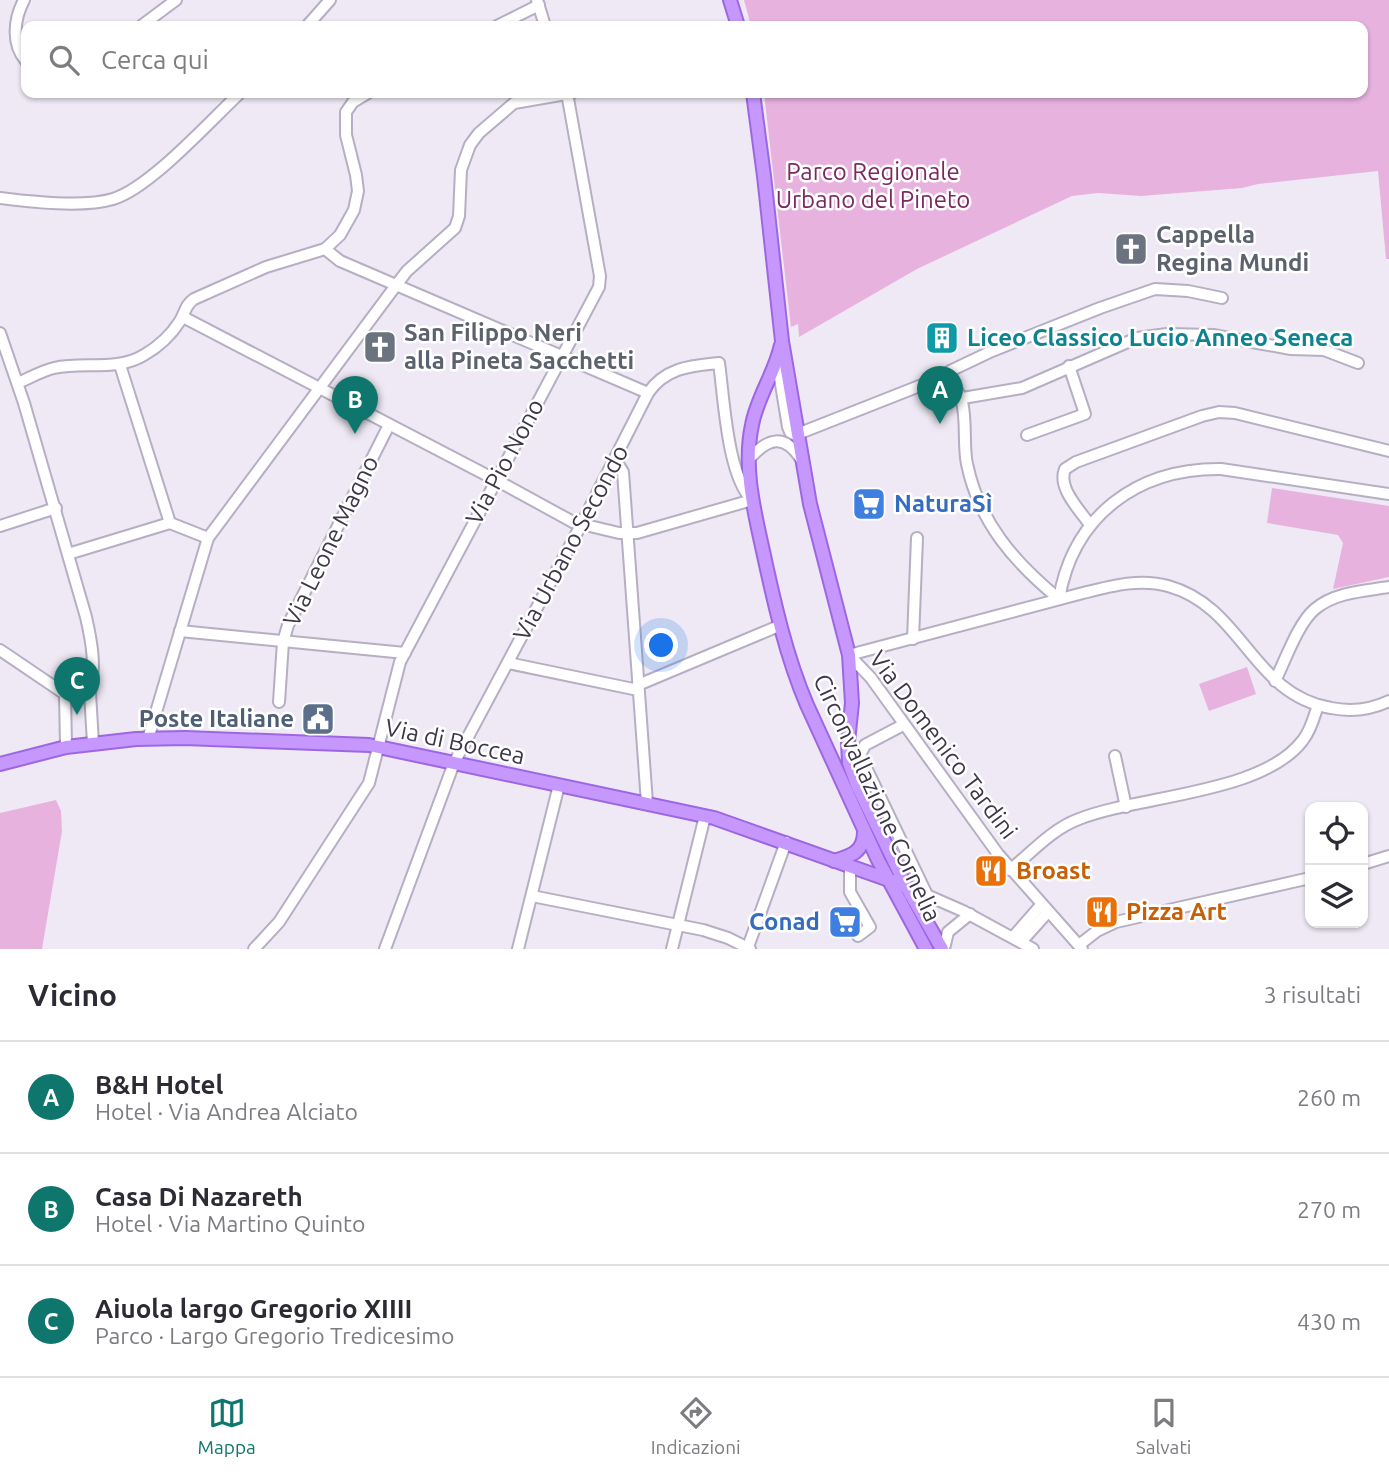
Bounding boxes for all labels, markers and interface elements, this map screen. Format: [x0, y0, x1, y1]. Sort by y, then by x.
search box [21, 21, 1368, 98]
icon: search [45, 41, 83, 79]
text: Cerca qui [101, 45, 209, 74]
park label: Parco Regionale Urbano del Pineto [776, 158, 970, 213]
place label: Cappella Regina Mundi [1156, 221, 1309, 276]
church icon: Cappella Regina Mundi [1112, 230, 1150, 268]
place label: San Filippo Neri alla Pineta Sacchetti [404, 319, 634, 374]
building icon: Liceo Classico Lucio Anneo Seneca [923, 319, 961, 357]
place label: Liceo Classico Lucio Anneo Seneca [967, 324, 1353, 351]
church icon: San Filippo Neri alla Pineta Sacchetti [361, 328, 399, 366]
pin: A [917, 366, 963, 424]
pin: B [332, 376, 378, 434]
street label: Via Pio Nono [460, 394, 549, 529]
street label: Via Urbano Secondo [508, 440, 634, 645]
street label: Via Leone Magno [278, 451, 384, 630]
supermarket icon: NaturaSì [850, 485, 888, 523]
place label: NaturaSì [894, 490, 992, 517]
your location [644, 628, 678, 662]
street label: Via Domenico Tardini [864, 646, 1023, 844]
pin: C [54, 657, 100, 715]
street label: Circonvallazione Cornelia [808, 670, 947, 926]
public building icon: Poste Italiane [299, 700, 337, 738]
place label: Poste Italiane [139, 705, 294, 732]
street label: Via di Boccea [383, 714, 527, 769]
map controls [1305, 802, 1368, 928]
button: locate [1305, 802, 1368, 865]
restaurant icon: Broast [972, 852, 1010, 890]
place label: Broast [1016, 857, 1091, 884]
button: layers [1305, 865, 1368, 928]
restaurant icon: Pizza Art [1083, 893, 1121, 931]
place label: Pizza Art [1126, 898, 1227, 925]
supermarket icon: Conad [826, 903, 864, 941]
place label: Conad [749, 908, 820, 935]
text: Vicino [28, 978, 117, 1012]
text: 3 risultati [1264, 982, 1361, 1007]
text: B&H Hotel [95, 1070, 223, 1099]
text: A [43, 1085, 59, 1110]
text: 260 m [1297, 1085, 1361, 1110]
text: Hotel · Via Andrea Alciato [95, 1099, 358, 1124]
text: Casa Di Nazareth [95, 1182, 303, 1211]
text: B [43, 1197, 59, 1222]
text: 270 m [1297, 1197, 1361, 1222]
text: Hotel · Via Martino Quinto [95, 1211, 366, 1236]
text: Aiuola largo Gregorio XIIII [95, 1294, 412, 1323]
text: C [44, 1309, 58, 1334]
text: 430 m [1297, 1309, 1361, 1334]
text: Parco · Largo Gregorio Tredicesimo [95, 1323, 455, 1348]
tab: Mappa [197, 1394, 256, 1458]
tab: Indicazioni [651, 1394, 741, 1458]
tab: Salvati [1136, 1394, 1191, 1458]

